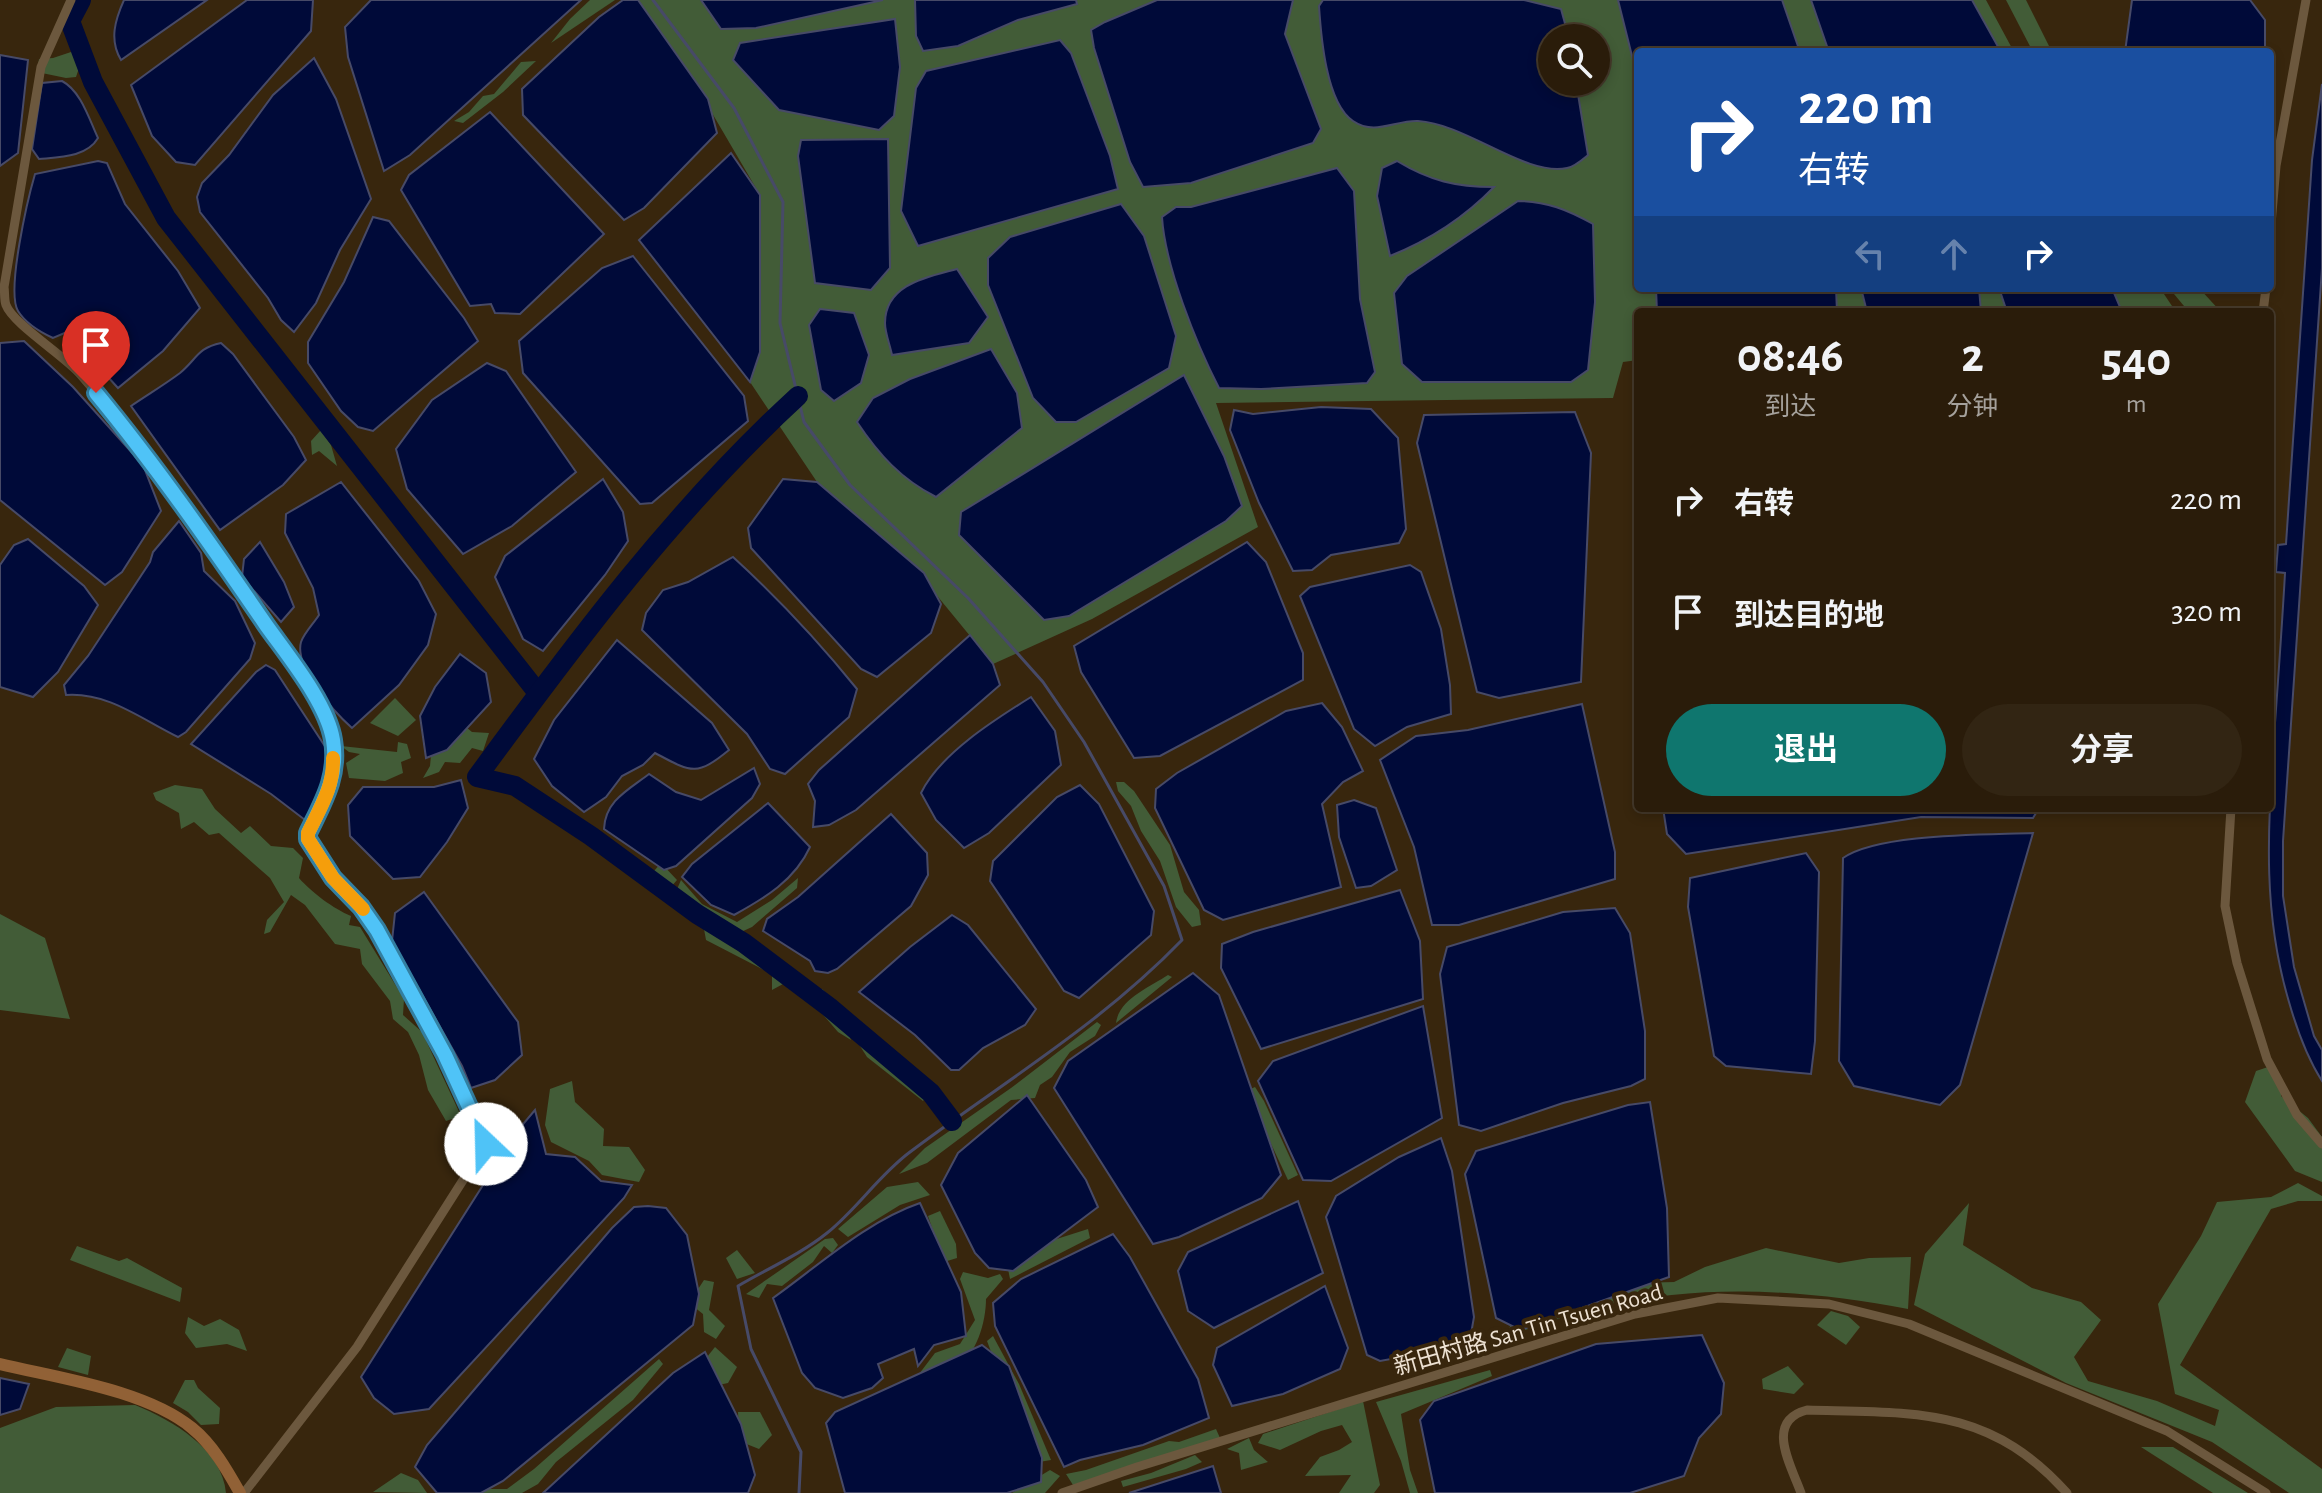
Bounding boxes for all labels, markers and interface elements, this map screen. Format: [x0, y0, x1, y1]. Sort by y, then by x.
map controls [1538, 24, 1610, 96]
button: search [1538, 24, 1610, 96]
text: 220 m [1798, 78, 1934, 134]
icon: right [1666, 80, 1770, 184]
text: 右转 [1798, 153, 1870, 189]
icon: left [1848, 232, 1892, 276]
icon: ahead [1932, 232, 1976, 276]
icon: right [2016, 232, 2060, 276]
pin [62, 311, 130, 393]
icon: arrive [74, 323, 118, 367]
text: 08:46 [1737, 333, 1844, 381]
text: 2 [1961, 333, 1984, 381]
text: 540 [2101, 337, 2171, 385]
text: m [2126, 391, 2147, 417]
text: 到达 [1764, 394, 1816, 420]
text: 分钟 [1947, 394, 1999, 420]
icon: right [1666, 478, 1710, 522]
text: 220 m [2170, 485, 2242, 515]
text: 右转 [1734, 489, 1794, 519]
icon: arrive [1666, 590, 1710, 634]
text: 320 m [2171, 597, 2242, 627]
text: 到达目的地 [1734, 601, 1884, 631]
button: 退出 [1666, 704, 1946, 796]
button: 分享 [1962, 704, 2242, 796]
position arrow [444, 1102, 528, 1186]
street label: 新田村路 San Tin Tsuen Road [1391, 1278, 1665, 1380]

